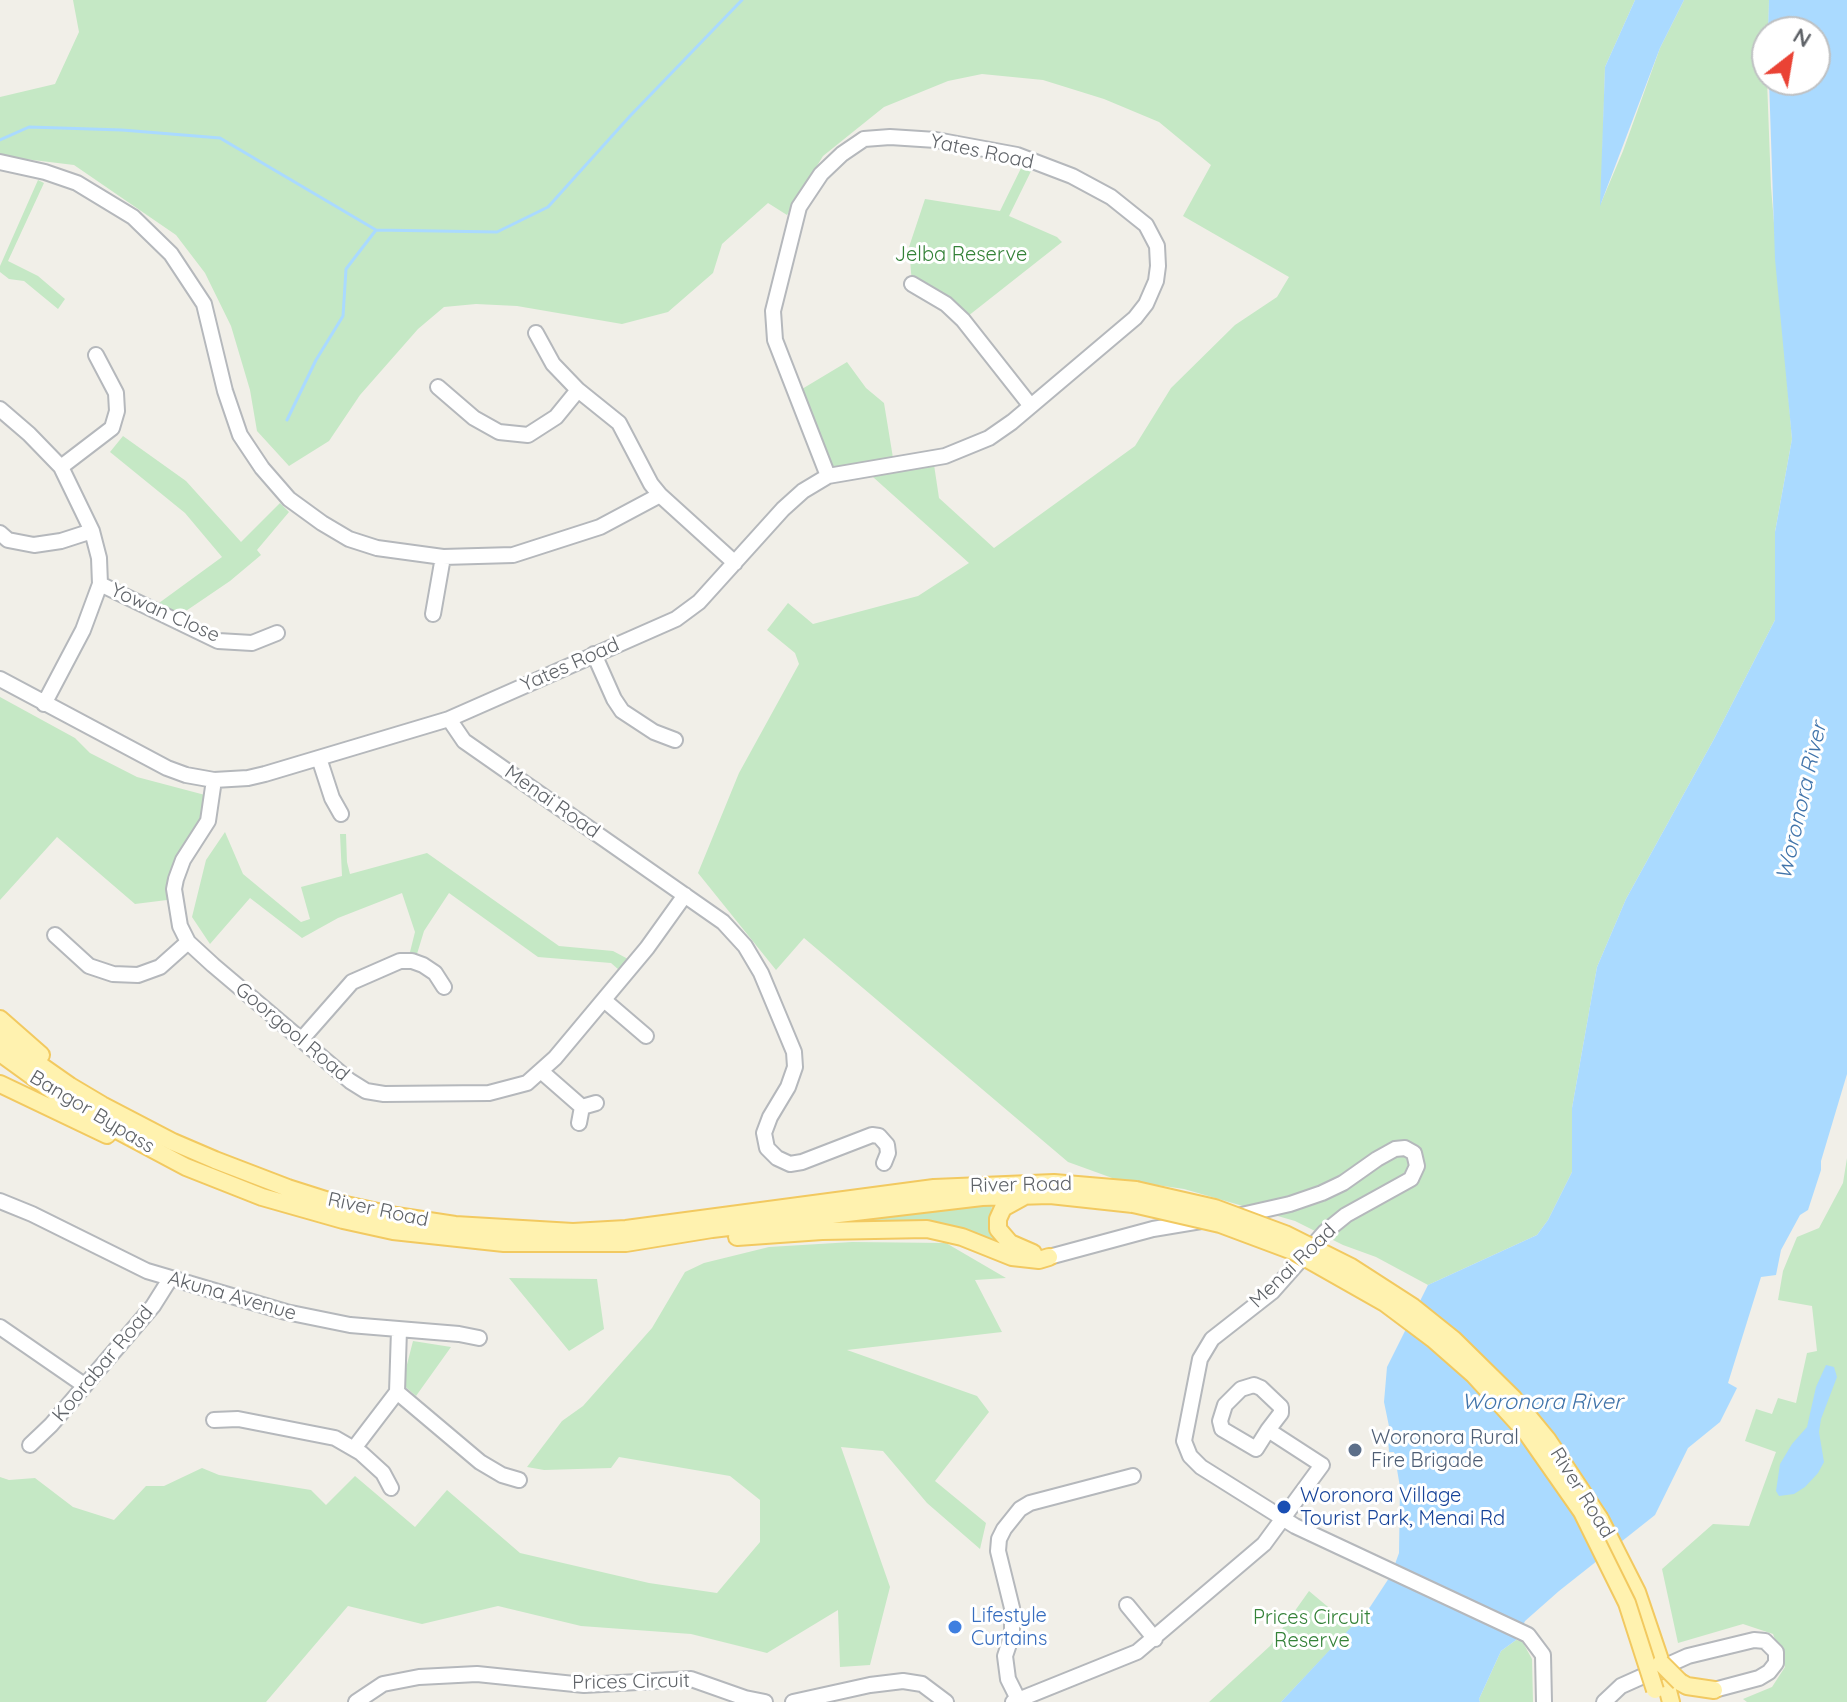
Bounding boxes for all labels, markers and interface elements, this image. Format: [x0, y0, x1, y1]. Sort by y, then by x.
north arrow [1751, 16, 1831, 96]
text: N [1788, 21, 1816, 53]
street label: Yates Road [928, 129, 1036, 175]
park label: Jelba Reserve [895, 243, 1027, 267]
street label: Yowan Close [107, 578, 223, 648]
street label: Yates Road [517, 633, 623, 697]
water label: Woronora River [1771, 720, 1833, 882]
street label: Menai Road [500, 760, 604, 844]
street label: Goorgool Road [230, 977, 354, 1087]
street label: Bangor Bypass [25, 1065, 159, 1159]
street label: River Road [970, 1172, 1072, 1198]
street label: River Road [326, 1188, 430, 1232]
street label: Menai Road [1245, 1219, 1341, 1313]
street label: Akuna Avenue [165, 1266, 299, 1326]
street label: Koorabar Road [48, 1301, 158, 1427]
water label: Woronora River [1462, 1389, 1622, 1415]
place label: Woronora Rural Fire Brigade [1371, 1426, 1519, 1473]
marker: Woronora Rural Fire Brigade [1346, 1441, 1364, 1459]
street label: River Road [1545, 1443, 1619, 1543]
place label: Woronora Village Tourist Park, Menai Rd [1300, 1484, 1505, 1531]
marker: Woronora Village Tourist Park, Menai Rd [1275, 1498, 1293, 1516]
place label: Lifestyle Curtains [971, 1604, 1047, 1651]
park label: Prices Circuit Reserve [1253, 1606, 1371, 1653]
marker: Lifestyle Curtains [946, 1618, 964, 1636]
street label: Prices Circuit [572, 1669, 690, 1695]

